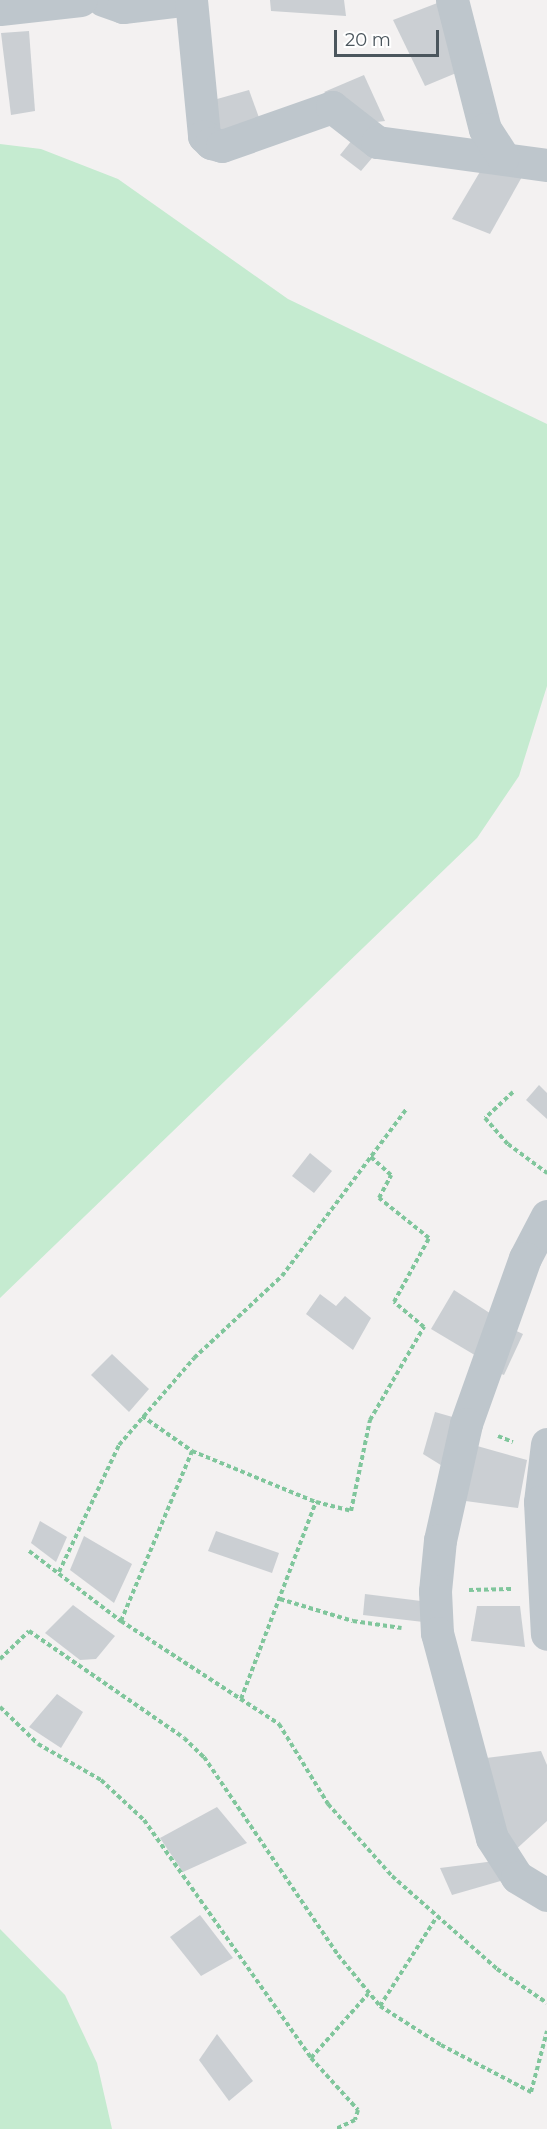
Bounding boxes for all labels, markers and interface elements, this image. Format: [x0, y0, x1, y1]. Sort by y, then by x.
scale bar [337, 18, 442, 56]
text: 20 m [345, 29, 391, 51]

